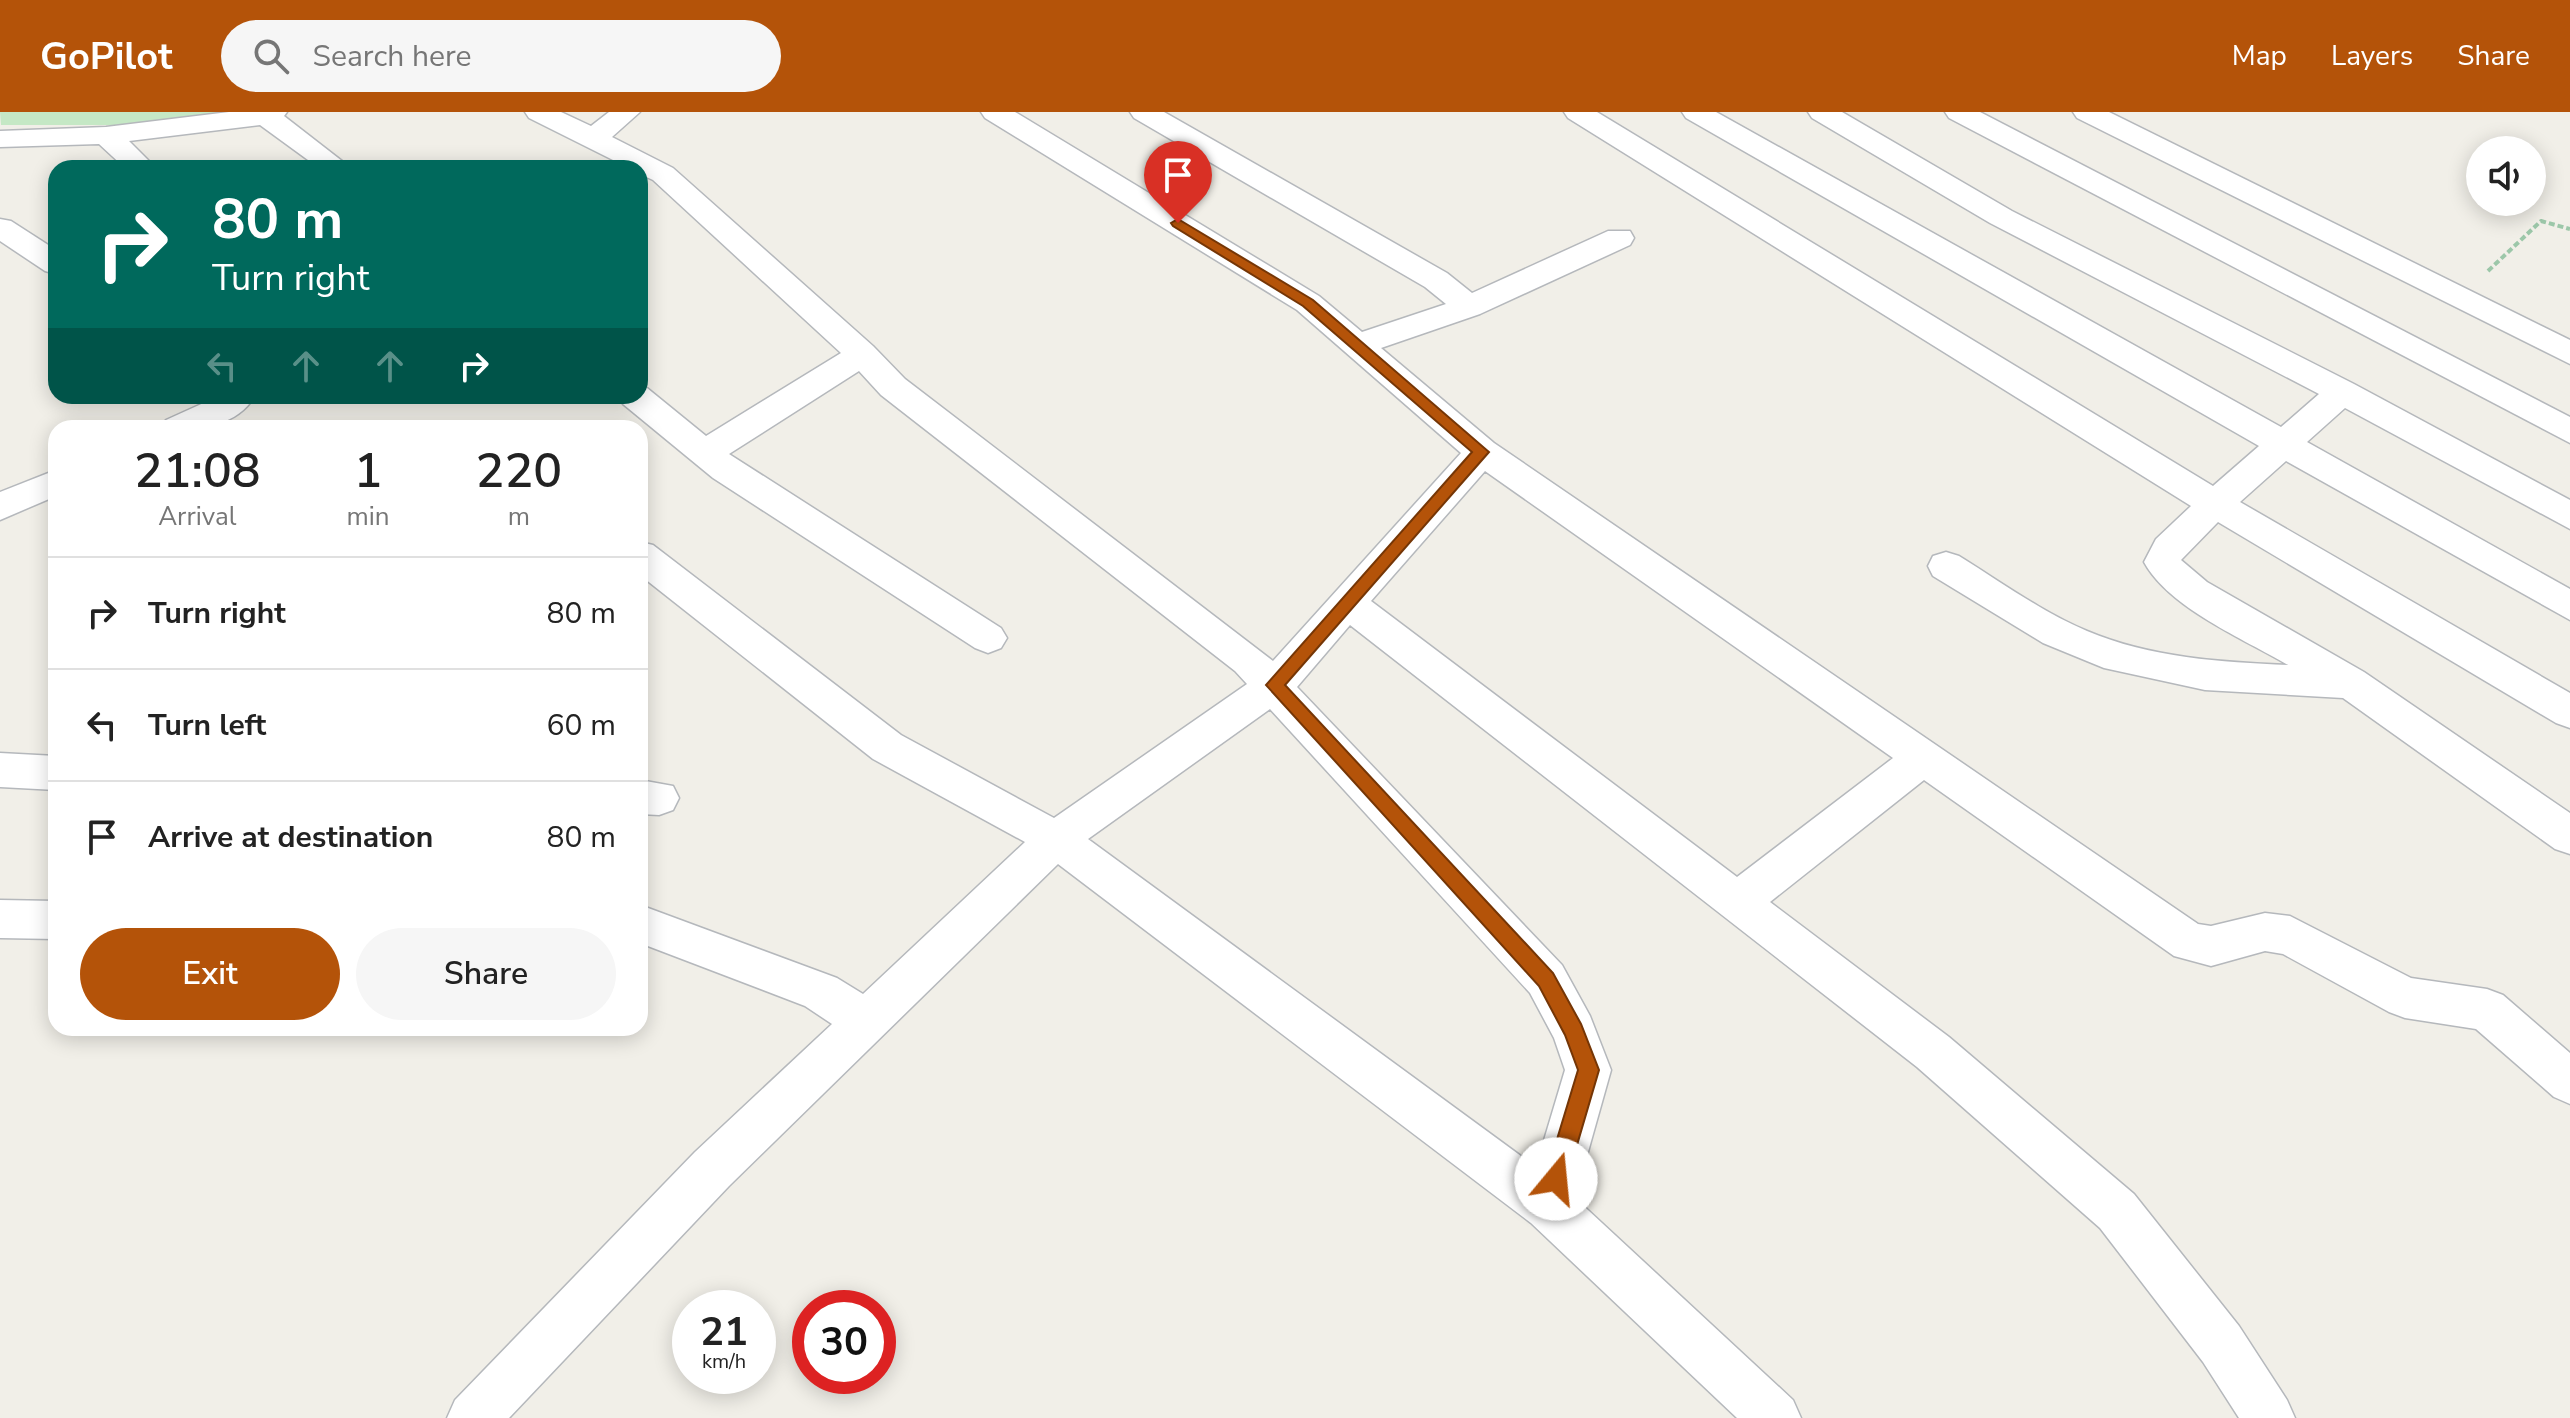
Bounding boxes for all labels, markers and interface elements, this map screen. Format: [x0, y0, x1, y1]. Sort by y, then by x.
search box [221, 20, 781, 92]
text: GoPilot [40, 31, 173, 82]
icon: search [249, 34, 293, 78]
text: Search here [313, 36, 472, 77]
text: Map [2232, 37, 2287, 75]
text: Layers [2331, 37, 2413, 75]
text: Share [2457, 37, 2530, 75]
map controls [2466, 136, 2546, 216]
button: sound [2466, 136, 2546, 216]
pin [1144, 141, 1212, 223]
icon: arrive [1156, 153, 1200, 197]
text: 80 m [212, 181, 343, 258]
icon: right [80, 192, 184, 296]
text: Turn right [212, 254, 369, 303]
icon: left [200, 344, 244, 388]
icon: ahead [284, 344, 328, 388]
icon: ahead [368, 344, 412, 388]
icon: right [452, 344, 496, 388]
text: 21:08 [134, 438, 261, 504]
text: 1 [354, 438, 382, 504]
text: 220 [476, 438, 562, 504]
text: Arrival [158, 499, 236, 534]
text: min [347, 499, 390, 534]
text: m [508, 499, 530, 534]
icon: right [80, 591, 124, 635]
text: Turn right [148, 593, 286, 634]
text: 80 m [547, 593, 616, 634]
icon: left [80, 703, 124, 747]
text: Turn left [148, 705, 266, 746]
text: 60 m [547, 705, 616, 746]
icon: arrive [80, 815, 124, 859]
text: Arrive at destination [148, 817, 433, 858]
text: 80 m [547, 817, 616, 858]
button: Exit [80, 928, 340, 1020]
button: Share [356, 928, 616, 1020]
position arrow [1514, 1137, 1598, 1221]
speed limit sign: 30 [792, 1290, 896, 1394]
text: 21 [700, 1305, 748, 1359]
text: km/h [702, 1348, 746, 1375]

